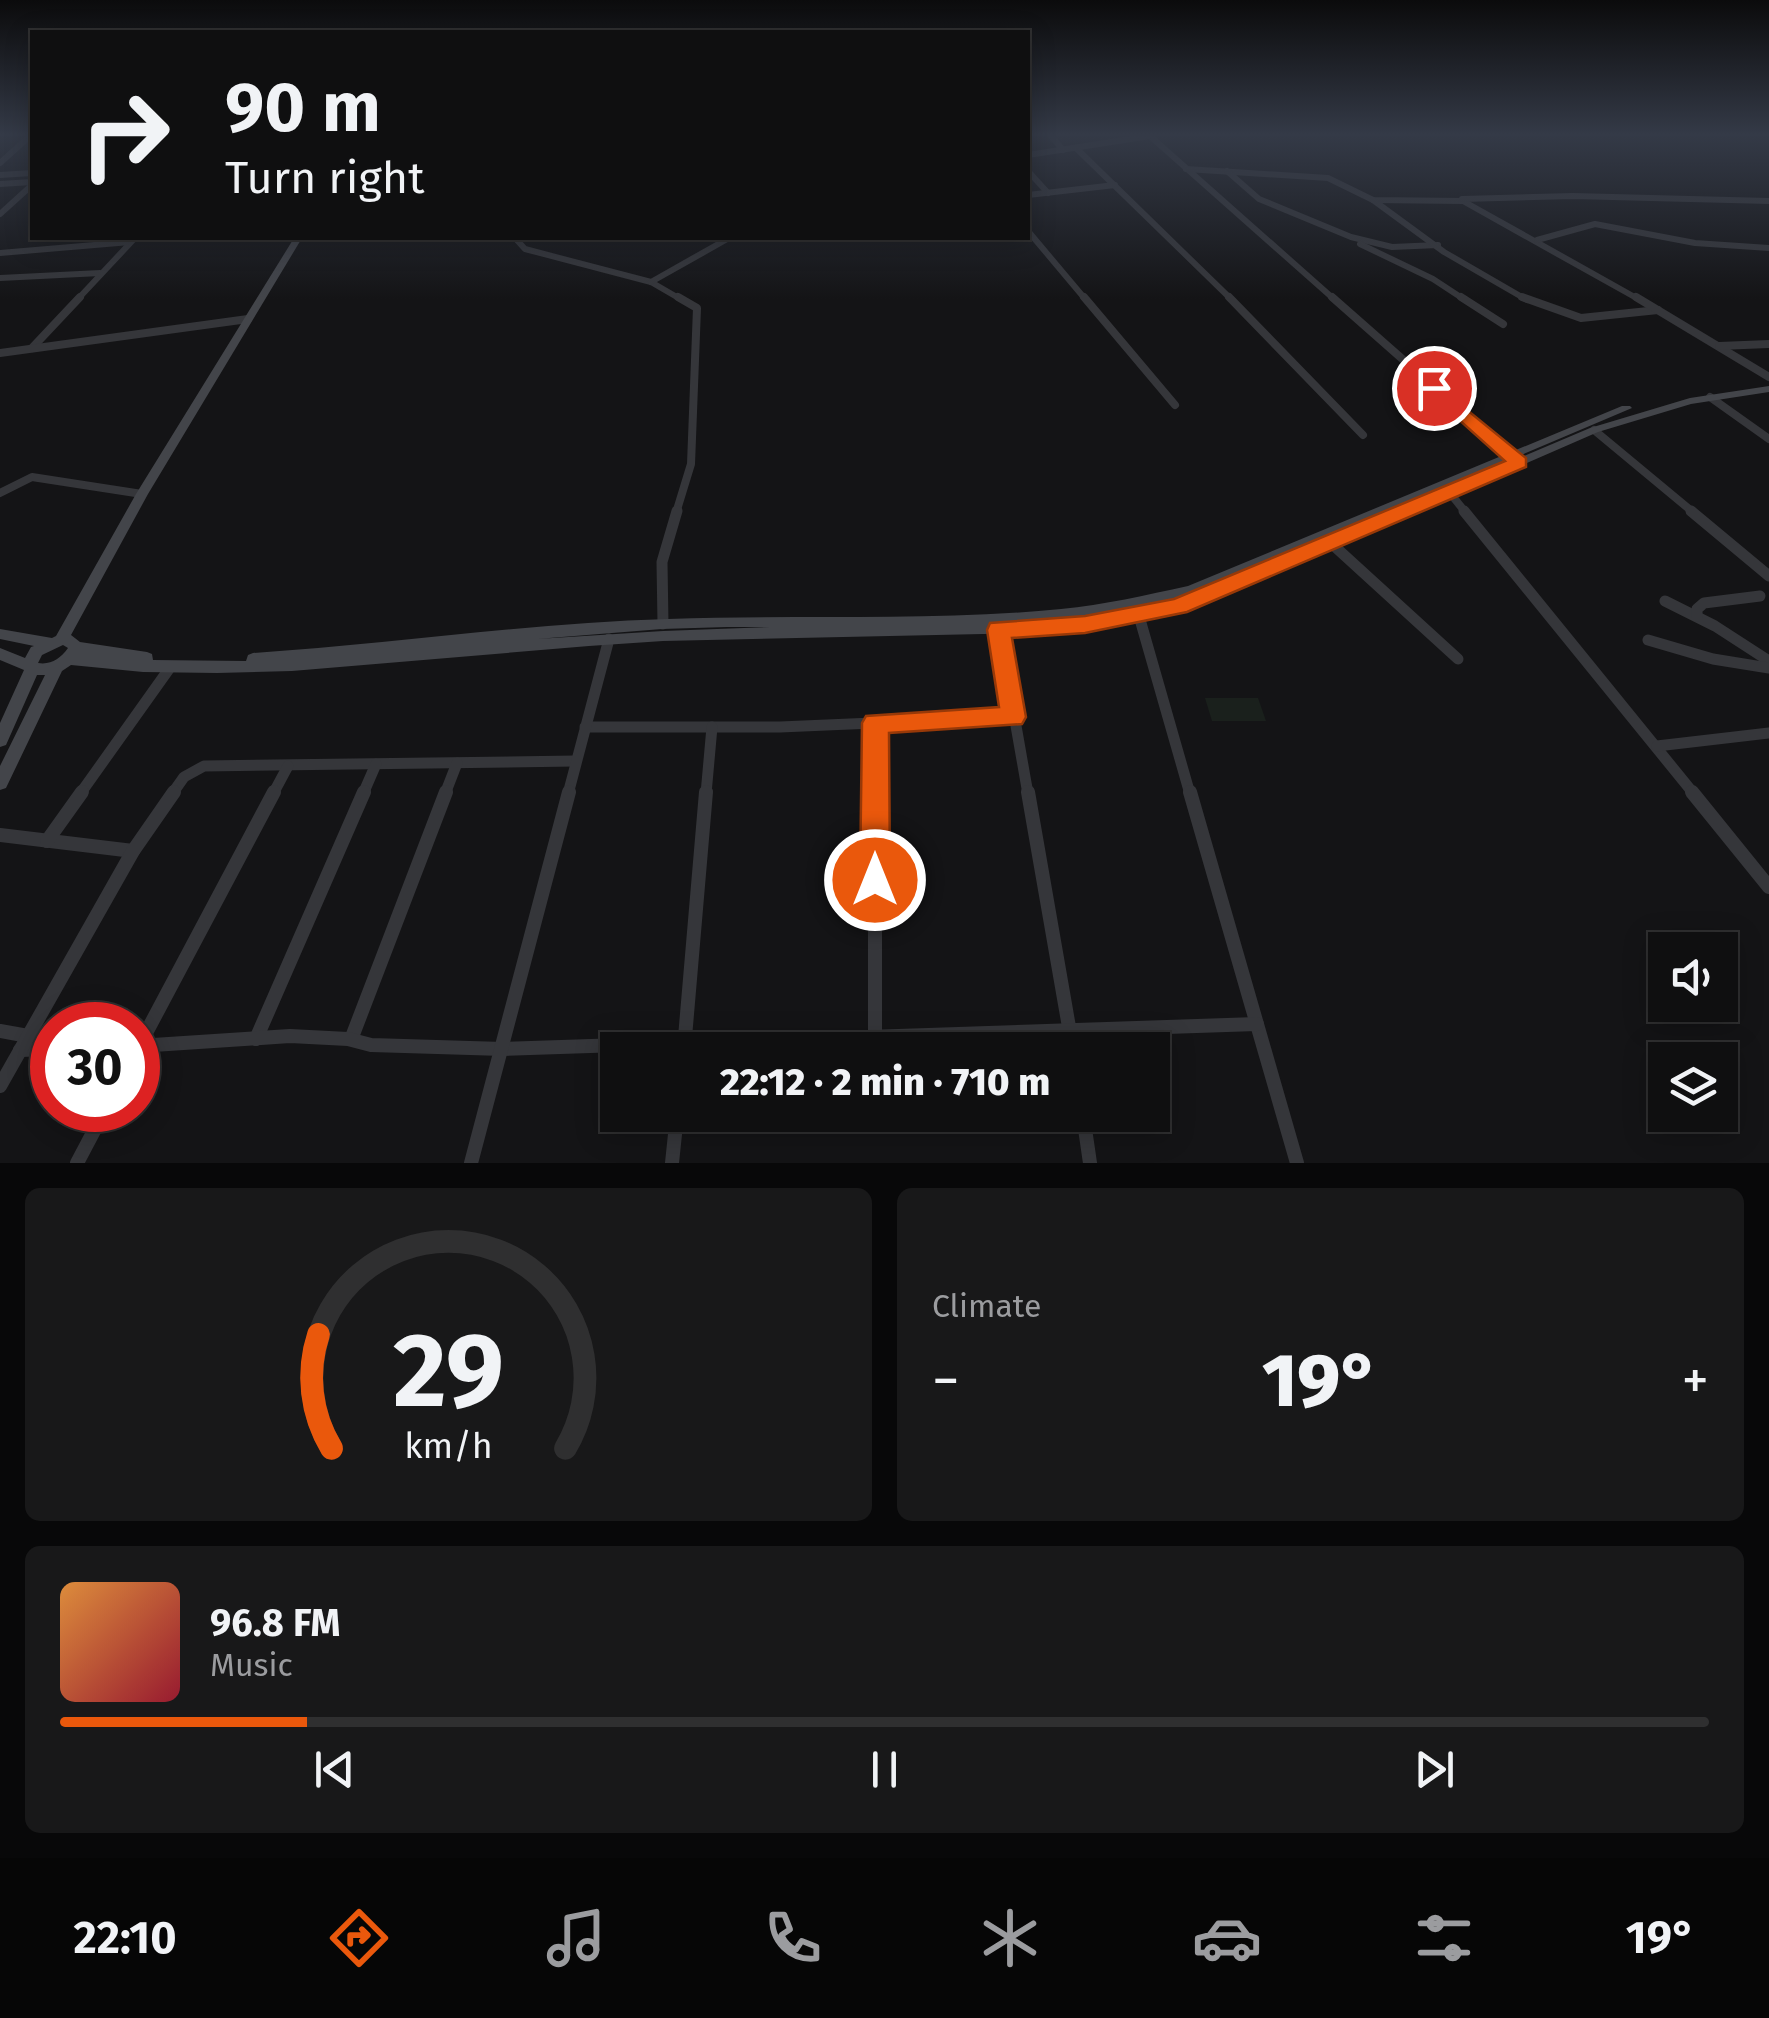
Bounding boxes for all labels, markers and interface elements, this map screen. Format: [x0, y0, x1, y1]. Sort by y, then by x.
text: 90 m [225, 66, 381, 150]
icon: right [60, 70, 190, 200]
text: Turn right [225, 151, 424, 205]
pin [1392, 346, 1477, 431]
icon: arrive [1407, 361, 1462, 416]
position arrow [823, 828, 927, 932]
map controls [1648, 932, 1738, 1132]
button: sound [1648, 932, 1738, 1022]
speed limit sign: 30 [30, 1002, 160, 1132]
button: layers [1648, 1042, 1738, 1132]
text: 22:12 · 2 min · 710 m [720, 1059, 1050, 1105]
text: Climate [932, 1287, 1041, 1325]
text: 29 [393, 1309, 504, 1434]
text: 19° [1262, 1336, 1379, 1426]
text: − [932, 1348, 960, 1414]
text: + [1682, 1348, 1709, 1414]
text: km/h [404, 1425, 493, 1467]
text: 96.8 FM [210, 1600, 340, 1646]
text: Music [210, 1646, 293, 1684]
icon: previous [307, 1742, 362, 1797]
icon: pause [857, 1742, 912, 1797]
icon: next [1407, 1742, 1462, 1797]
icon: directions [324, 1903, 394, 1973]
icon: music [541, 1903, 611, 1973]
icon: phone [758, 1903, 828, 1973]
icon: climate [975, 1903, 1045, 1973]
icon: car [1192, 1903, 1262, 1973]
icon: filters [1409, 1903, 1479, 1973]
text: 22:10 [74, 1911, 177, 1965]
text: 19° [1626, 1911, 1695, 1965]

